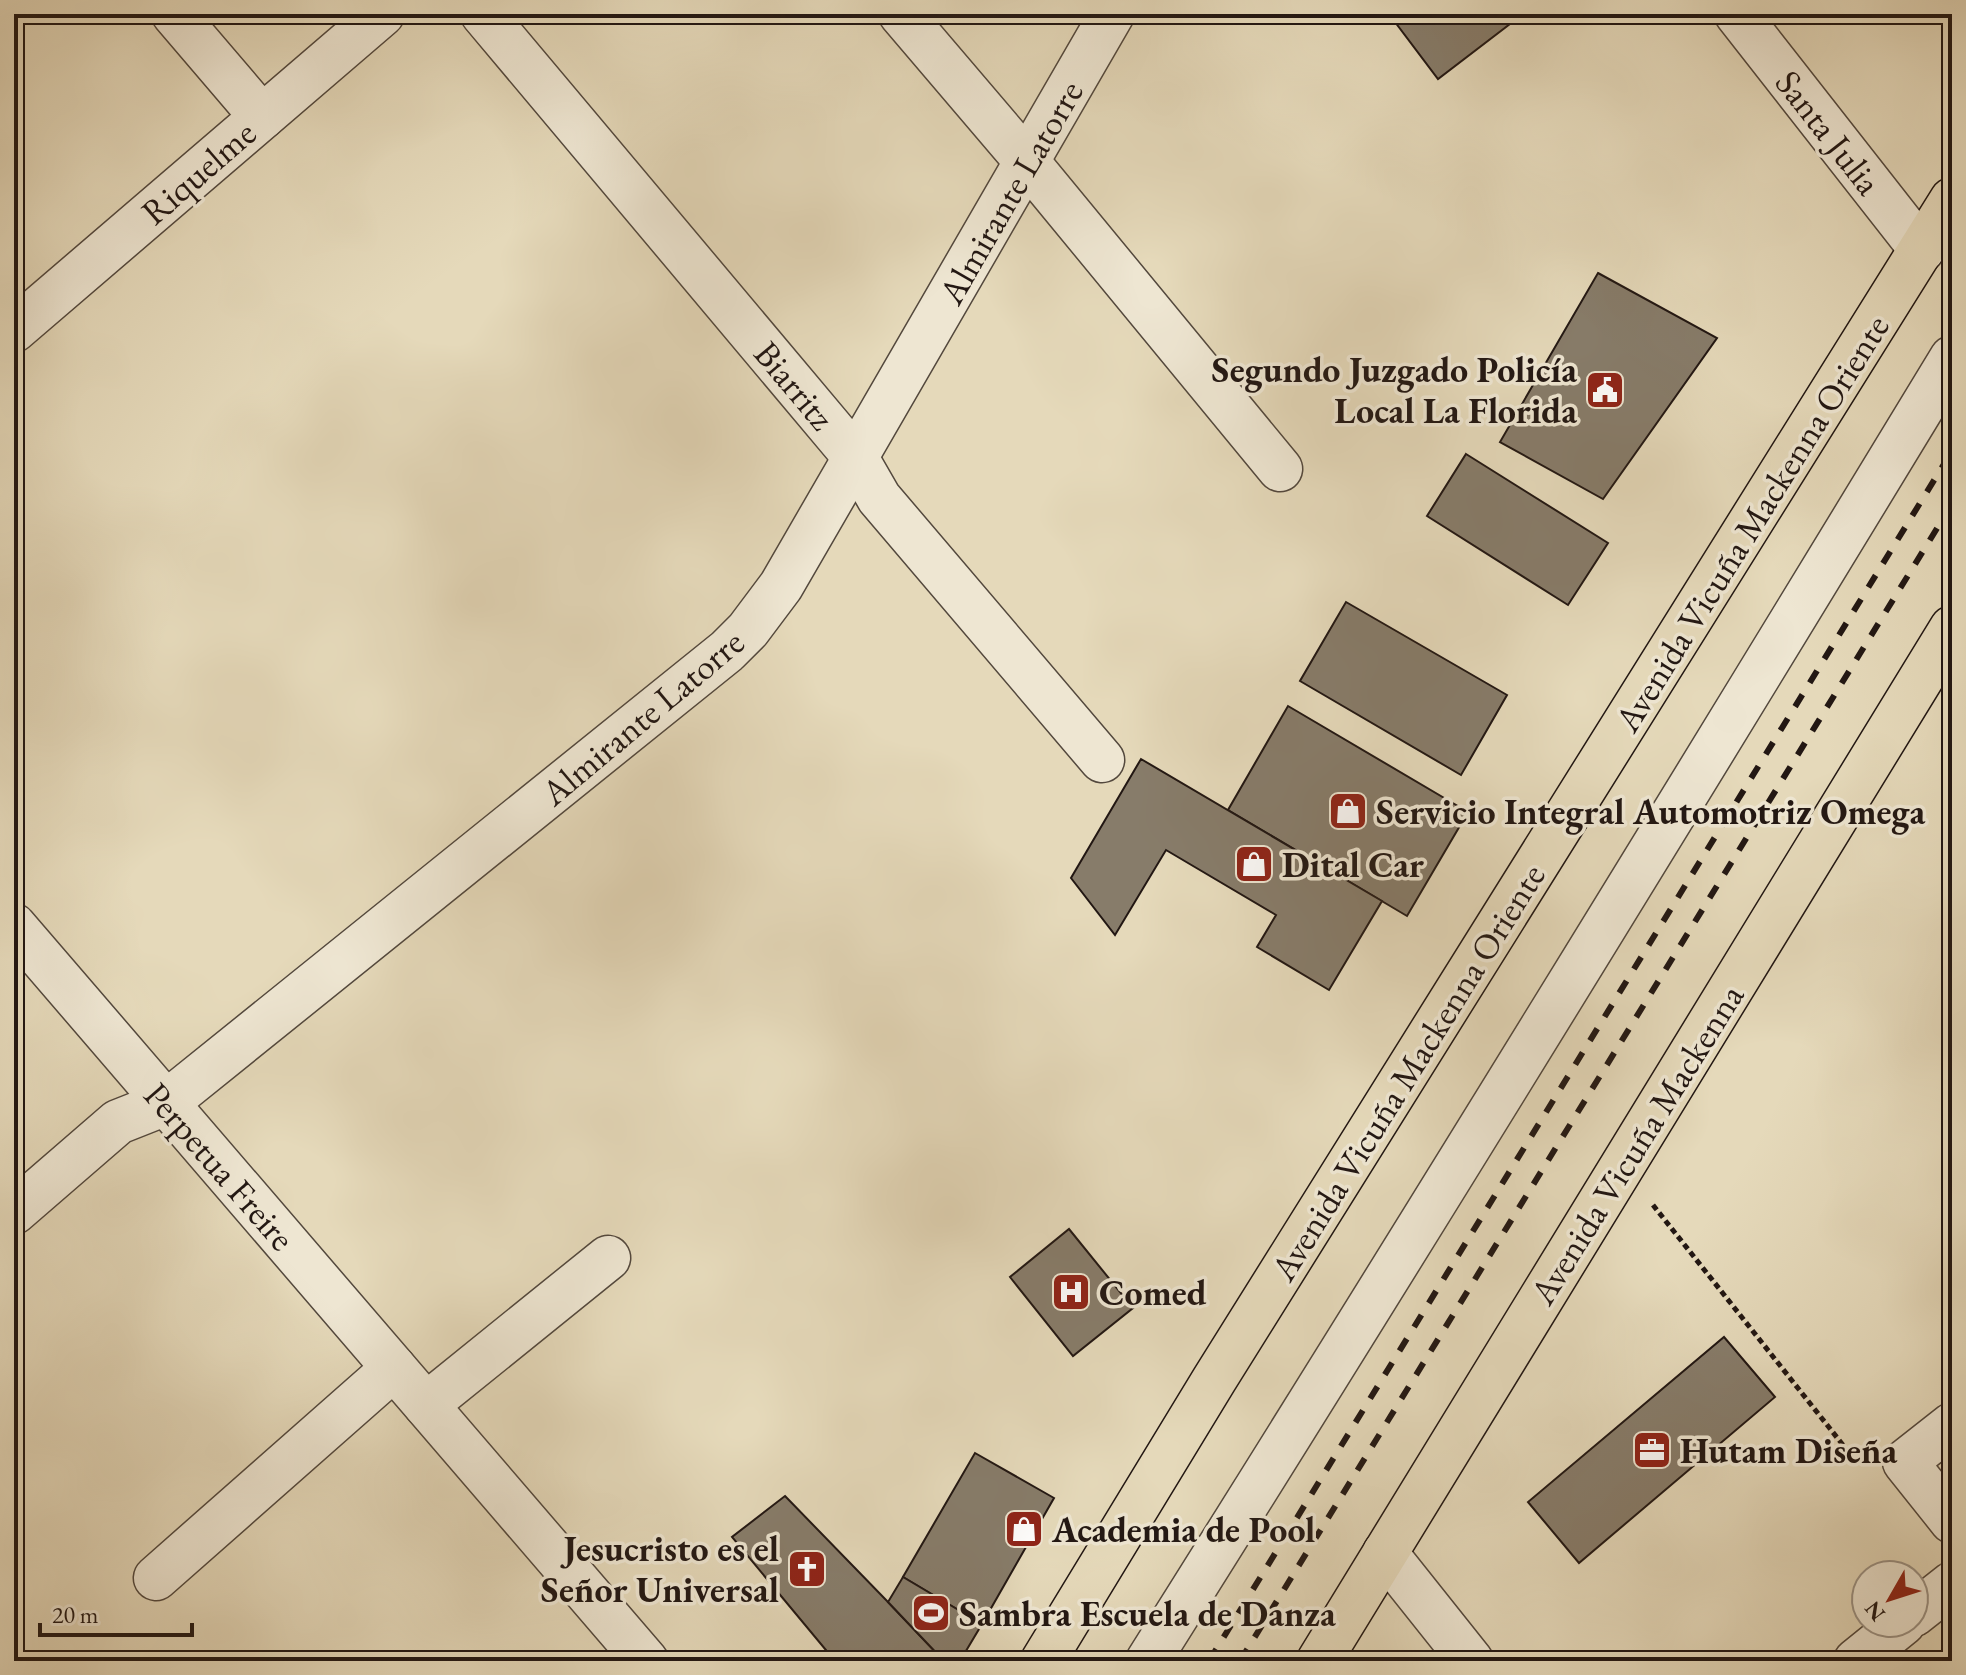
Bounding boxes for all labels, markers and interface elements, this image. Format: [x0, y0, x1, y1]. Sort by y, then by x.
street label: Santa Julia [1765, 60, 1892, 205]
street label: Almirante Latorre [927, 72, 1094, 314]
street label: Riquelme [131, 110, 265, 235]
street label: Avenida Vicuña Mackenna Oriente [1603, 306, 1899, 742]
street label: Biarritz [744, 331, 846, 440]
place label: Segundo Juzgado Policía Local La Florida [1211, 346, 1577, 434]
public building icon: Segundo Juzgado Policía Local La Florida [1584, 369, 1626, 411]
street label: Almirante Latorre [530, 619, 754, 817]
place label: Servicio Integral Automotriz Omega [1376, 788, 1926, 835]
shop icon: Servicio Integral Automotriz Omega [1327, 790, 1369, 832]
place label: Dital Car [1282, 841, 1424, 888]
shop icon: Dital Car [1233, 843, 1275, 885]
street label: Avenida Vicuña Mackenna Oriente [1259, 855, 1555, 1291]
street label: Avenida Vicuña Mackenna [1518, 975, 1755, 1314]
street label: Perpetua Freire [134, 1072, 306, 1260]
place label: Comed [1099, 1269, 1207, 1316]
hospital icon: Comed [1050, 1271, 1092, 1313]
place label: Hutam Diseña [1680, 1427, 1897, 1474]
office icon: Hutam Diseña [1631, 1429, 1673, 1471]
place label: Academia de Pool [1051, 1506, 1315, 1553]
shop icon: Academia de Pool [1003, 1508, 1045, 1550]
place label: Jesucristo es el Señor Universal [541, 1525, 779, 1613]
church icon: Jesucristo es el Señor Universal [786, 1548, 828, 1590]
north arrow [1850, 1559, 1930, 1639]
scale bar [40, 1587, 192, 1637]
place label: Sambra Escuela de Danza [959, 1590, 1336, 1637]
sports icon: Sambra Escuela de Danza [910, 1592, 952, 1634]
text: N [1858, 1595, 1892, 1627]
text: 20 m [52, 1599, 99, 1630]

